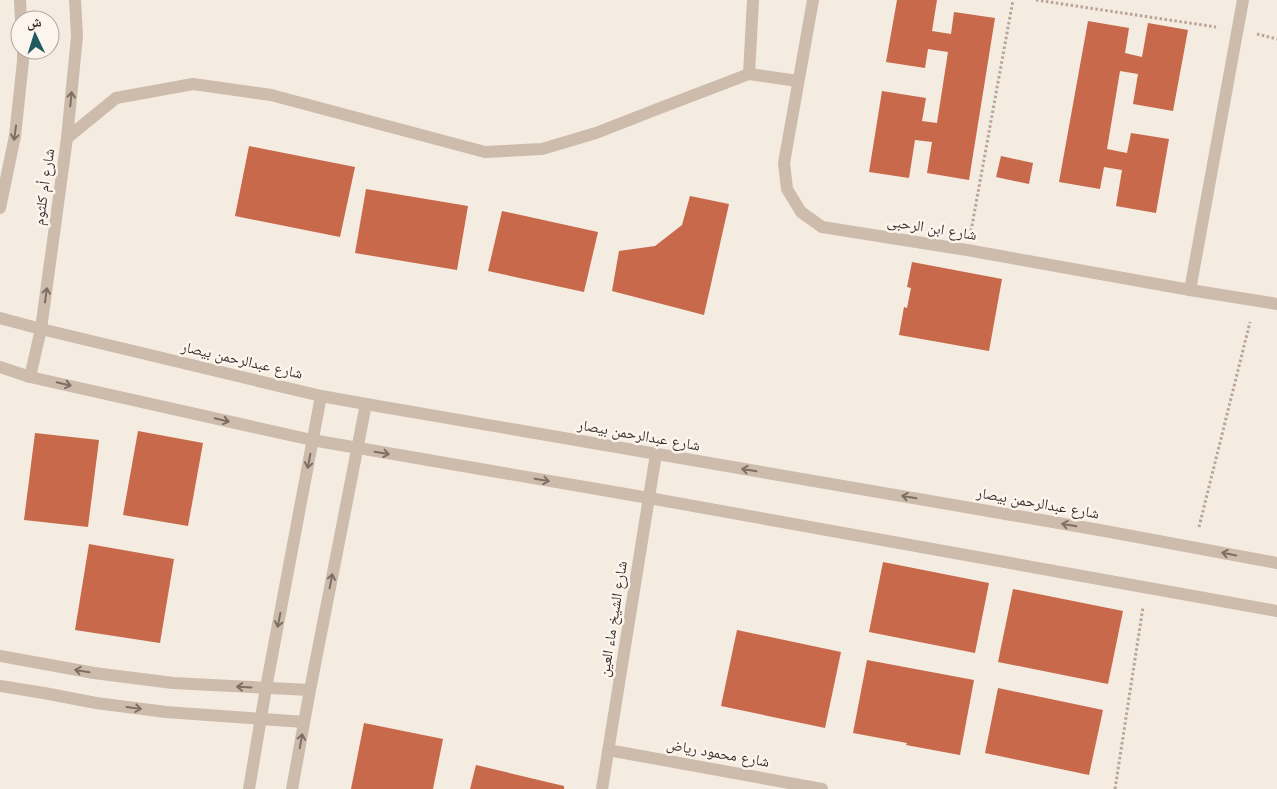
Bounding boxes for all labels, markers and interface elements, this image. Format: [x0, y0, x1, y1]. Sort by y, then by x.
north arrow [10, 10, 60, 60]
text: ش [26, 13, 42, 32]
one-way arrow [66, 91, 76, 107]
one-way arrow [10, 125, 20, 141]
street label: شارع أم كلثوم [29, 147, 59, 227]
street label: شارع ابن الرحبى [886, 211, 978, 245]
one-way arrow [41, 287, 51, 303]
street label: شارع عبدالرحمن بيصار [178, 336, 305, 384]
one-way arrow [55, 380, 71, 389]
street label: شارع عبدالرحمن بيصار [575, 414, 702, 456]
one-way arrow [214, 416, 230, 425]
one-way arrow [373, 448, 389, 458]
one-way arrow [303, 452, 313, 468]
one-way arrow [741, 464, 757, 474]
one-way arrow [533, 476, 549, 486]
street label: شارع عبدالرحمن بيصار [974, 482, 1101, 524]
one-way arrow [901, 492, 917, 502]
one-way arrow [1062, 520, 1078, 530]
one-way arrow [1222, 548, 1238, 558]
street label: شارع الشيخ ماء العين [594, 559, 632, 679]
one-way arrow [327, 574, 336, 590]
one-way arrow [273, 612, 283, 628]
one-way arrow [74, 666, 90, 676]
one-way arrow [236, 682, 252, 691]
one-way arrow [126, 703, 142, 713]
one-way arrow [296, 733, 306, 749]
street label: شارع محمود رياض [665, 734, 771, 772]

